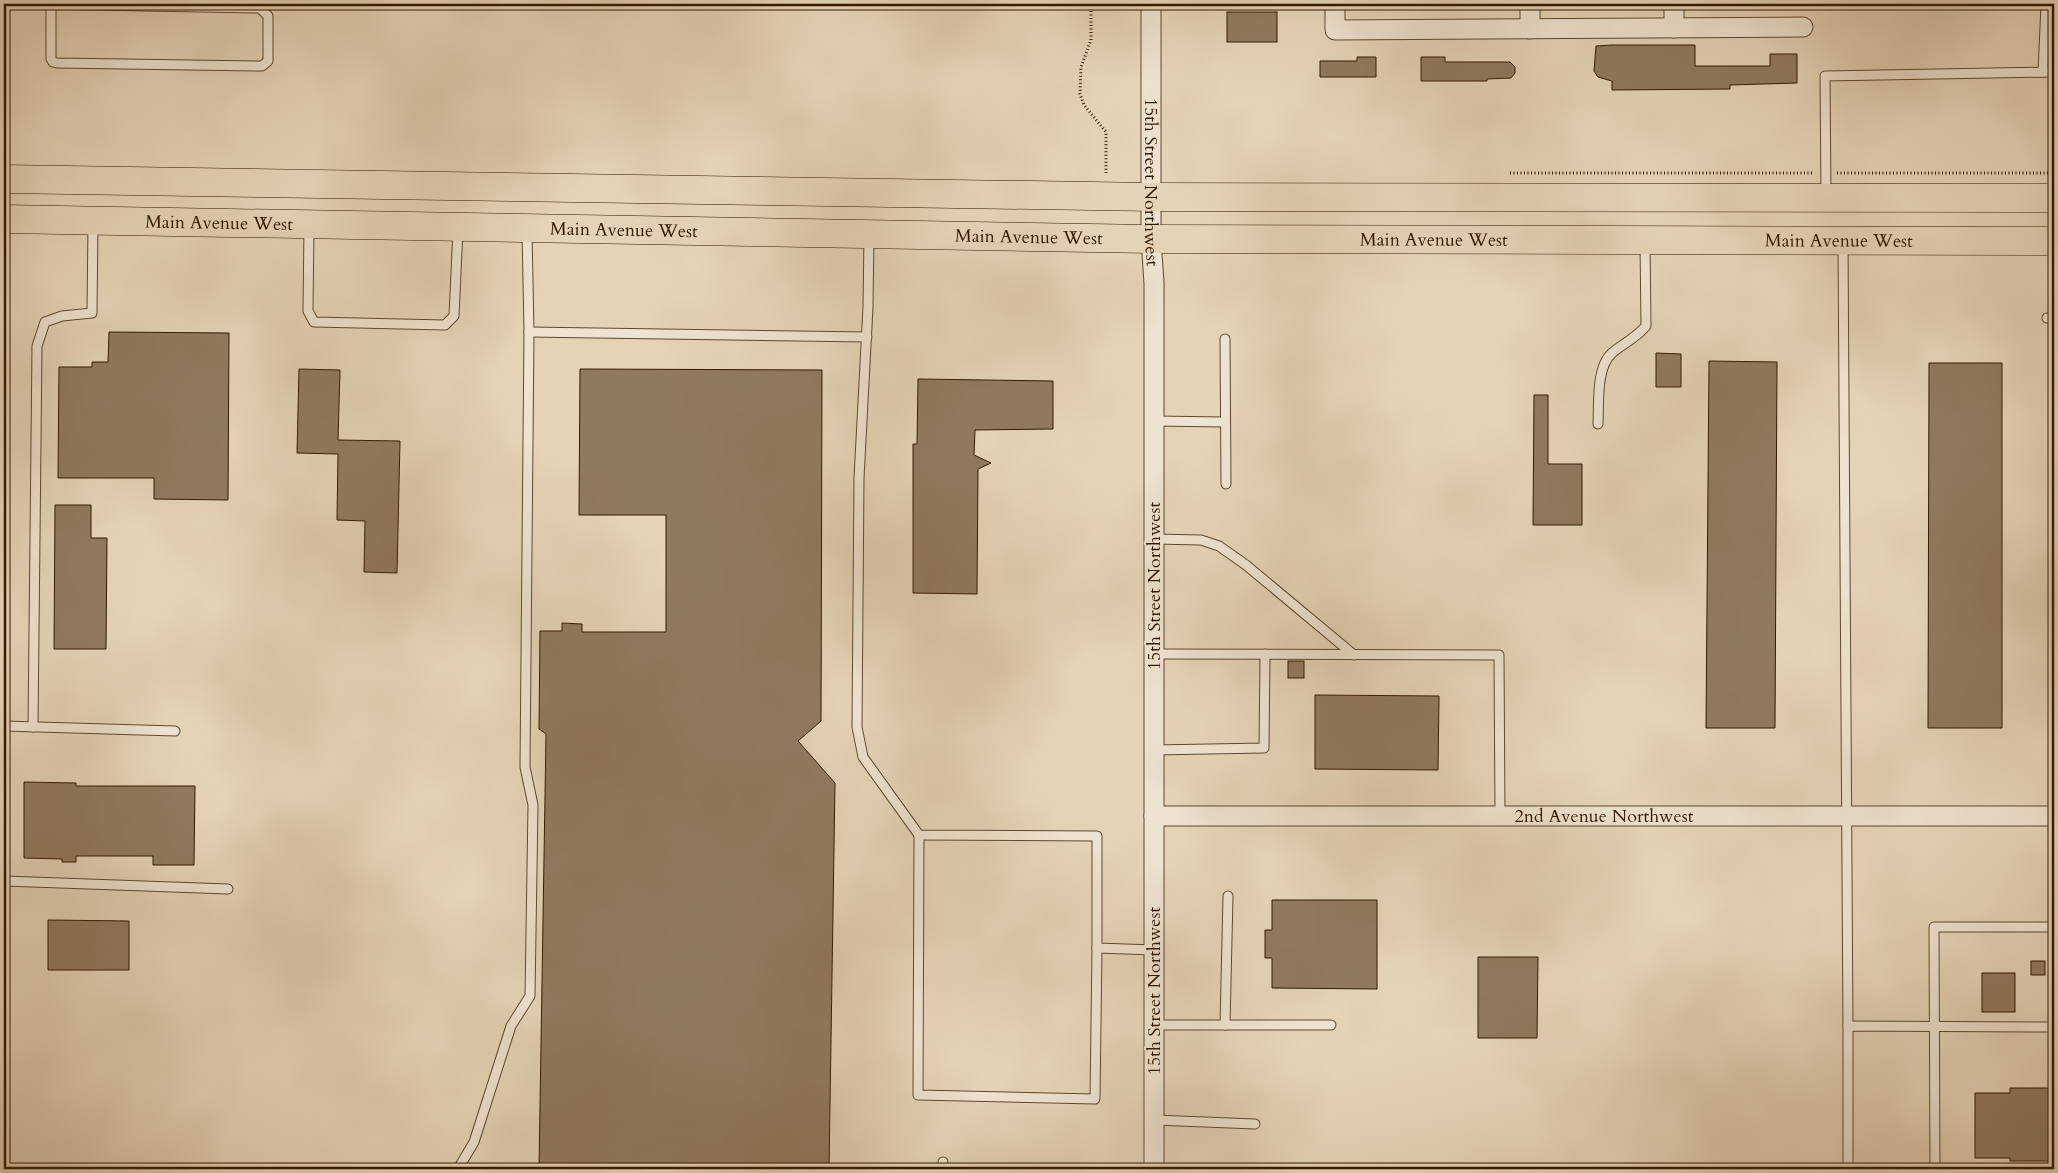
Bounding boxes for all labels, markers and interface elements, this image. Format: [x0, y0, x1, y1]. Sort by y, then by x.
street label: 15th Street Northwest [1138, 98, 1165, 267]
street label: Main Avenue West [145, 209, 293, 237]
street label: Main Avenue West [550, 217, 698, 244]
street label: Main Avenue West [955, 224, 1103, 251]
street label: Main Avenue West [1360, 227, 1508, 253]
street label: Main Avenue West [1765, 228, 1913, 254]
street label: 15th Street Northwest [1142, 501, 1167, 670]
street label: 2nd Avenue Northwest [1515, 804, 1694, 829]
street label: 15th Street Northwest [1142, 906, 1167, 1075]

